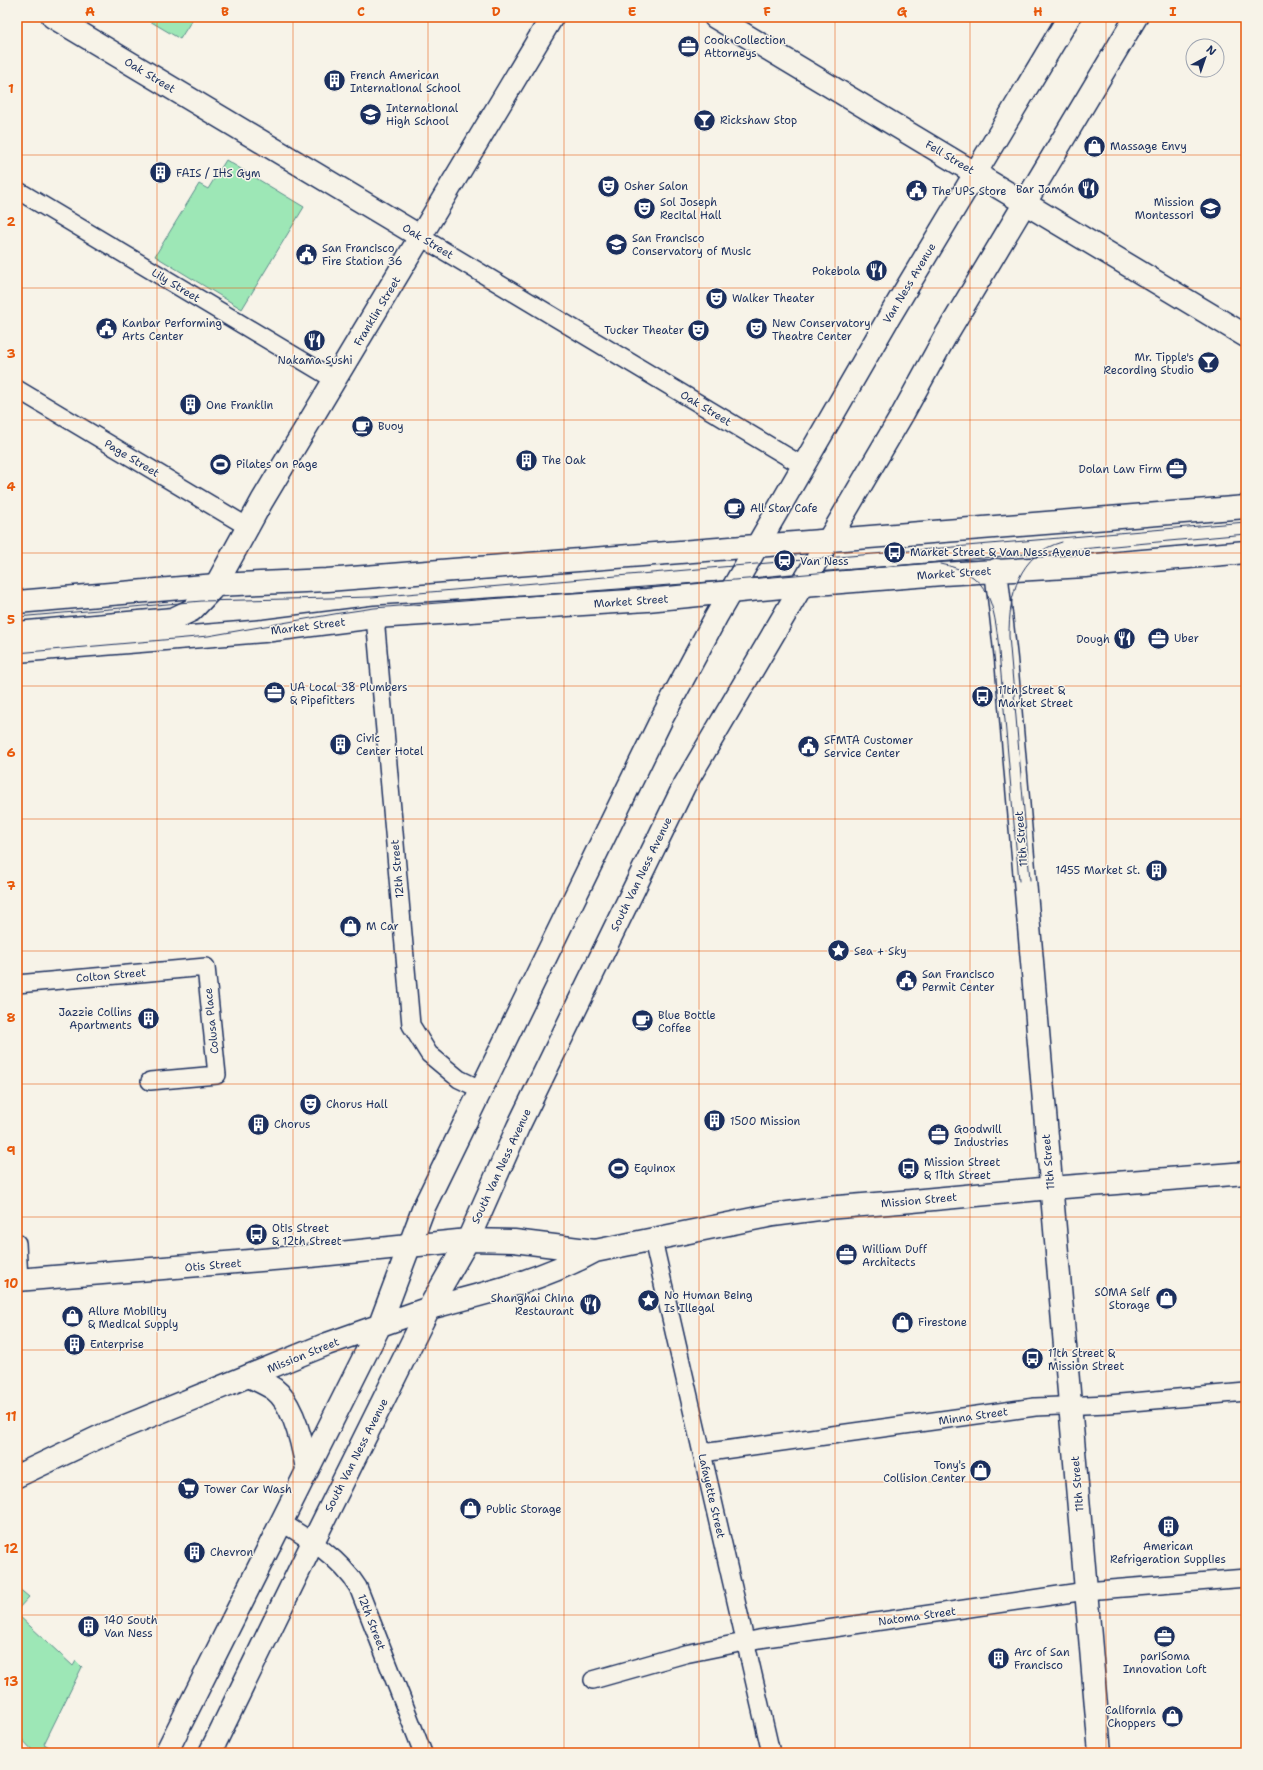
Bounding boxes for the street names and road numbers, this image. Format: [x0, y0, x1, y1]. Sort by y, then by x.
street label: Oak Street [121, 54, 178, 97]
street label: Fell Street [923, 137, 977, 178]
street label: Oak Street [399, 220, 456, 263]
street label: Van Ness Avenue [879, 240, 939, 326]
street label: Lily Street [149, 265, 203, 306]
street label: Franklin Street [351, 273, 404, 349]
street label: Oak Street [677, 387, 734, 430]
street label: Page Street [102, 436, 162, 481]
street label: Market Street [916, 563, 992, 584]
street label: Market Street [593, 591, 669, 612]
street label: Market Street [270, 614, 346, 639]
street label: 11th Street [1012, 810, 1031, 868]
street label: South Van Ness Avenue [607, 815, 676, 934]
street label: 12th Street [387, 839, 408, 899]
street label: Colton Street [75, 965, 147, 986]
street label: Colusa Place [201, 987, 222, 1055]
street label: South Van Ness Avenue [468, 1106, 535, 1226]
street label: 11th Street [1039, 1133, 1058, 1191]
street label: Mission Street [880, 1190, 958, 1211]
street label: Otis Street [184, 1256, 242, 1275]
street label: Mission Street [265, 1334, 342, 1377]
street label: South Van Ness Avenue [321, 1396, 392, 1515]
street label: Minna Street [937, 1404, 1009, 1429]
street label: Lafayette Street [694, 1452, 729, 1540]
street label: 11th Street [1068, 1455, 1087, 1513]
street label: 12th Street [354, 1592, 389, 1653]
street label: Natoma Street [877, 1604, 957, 1629]

